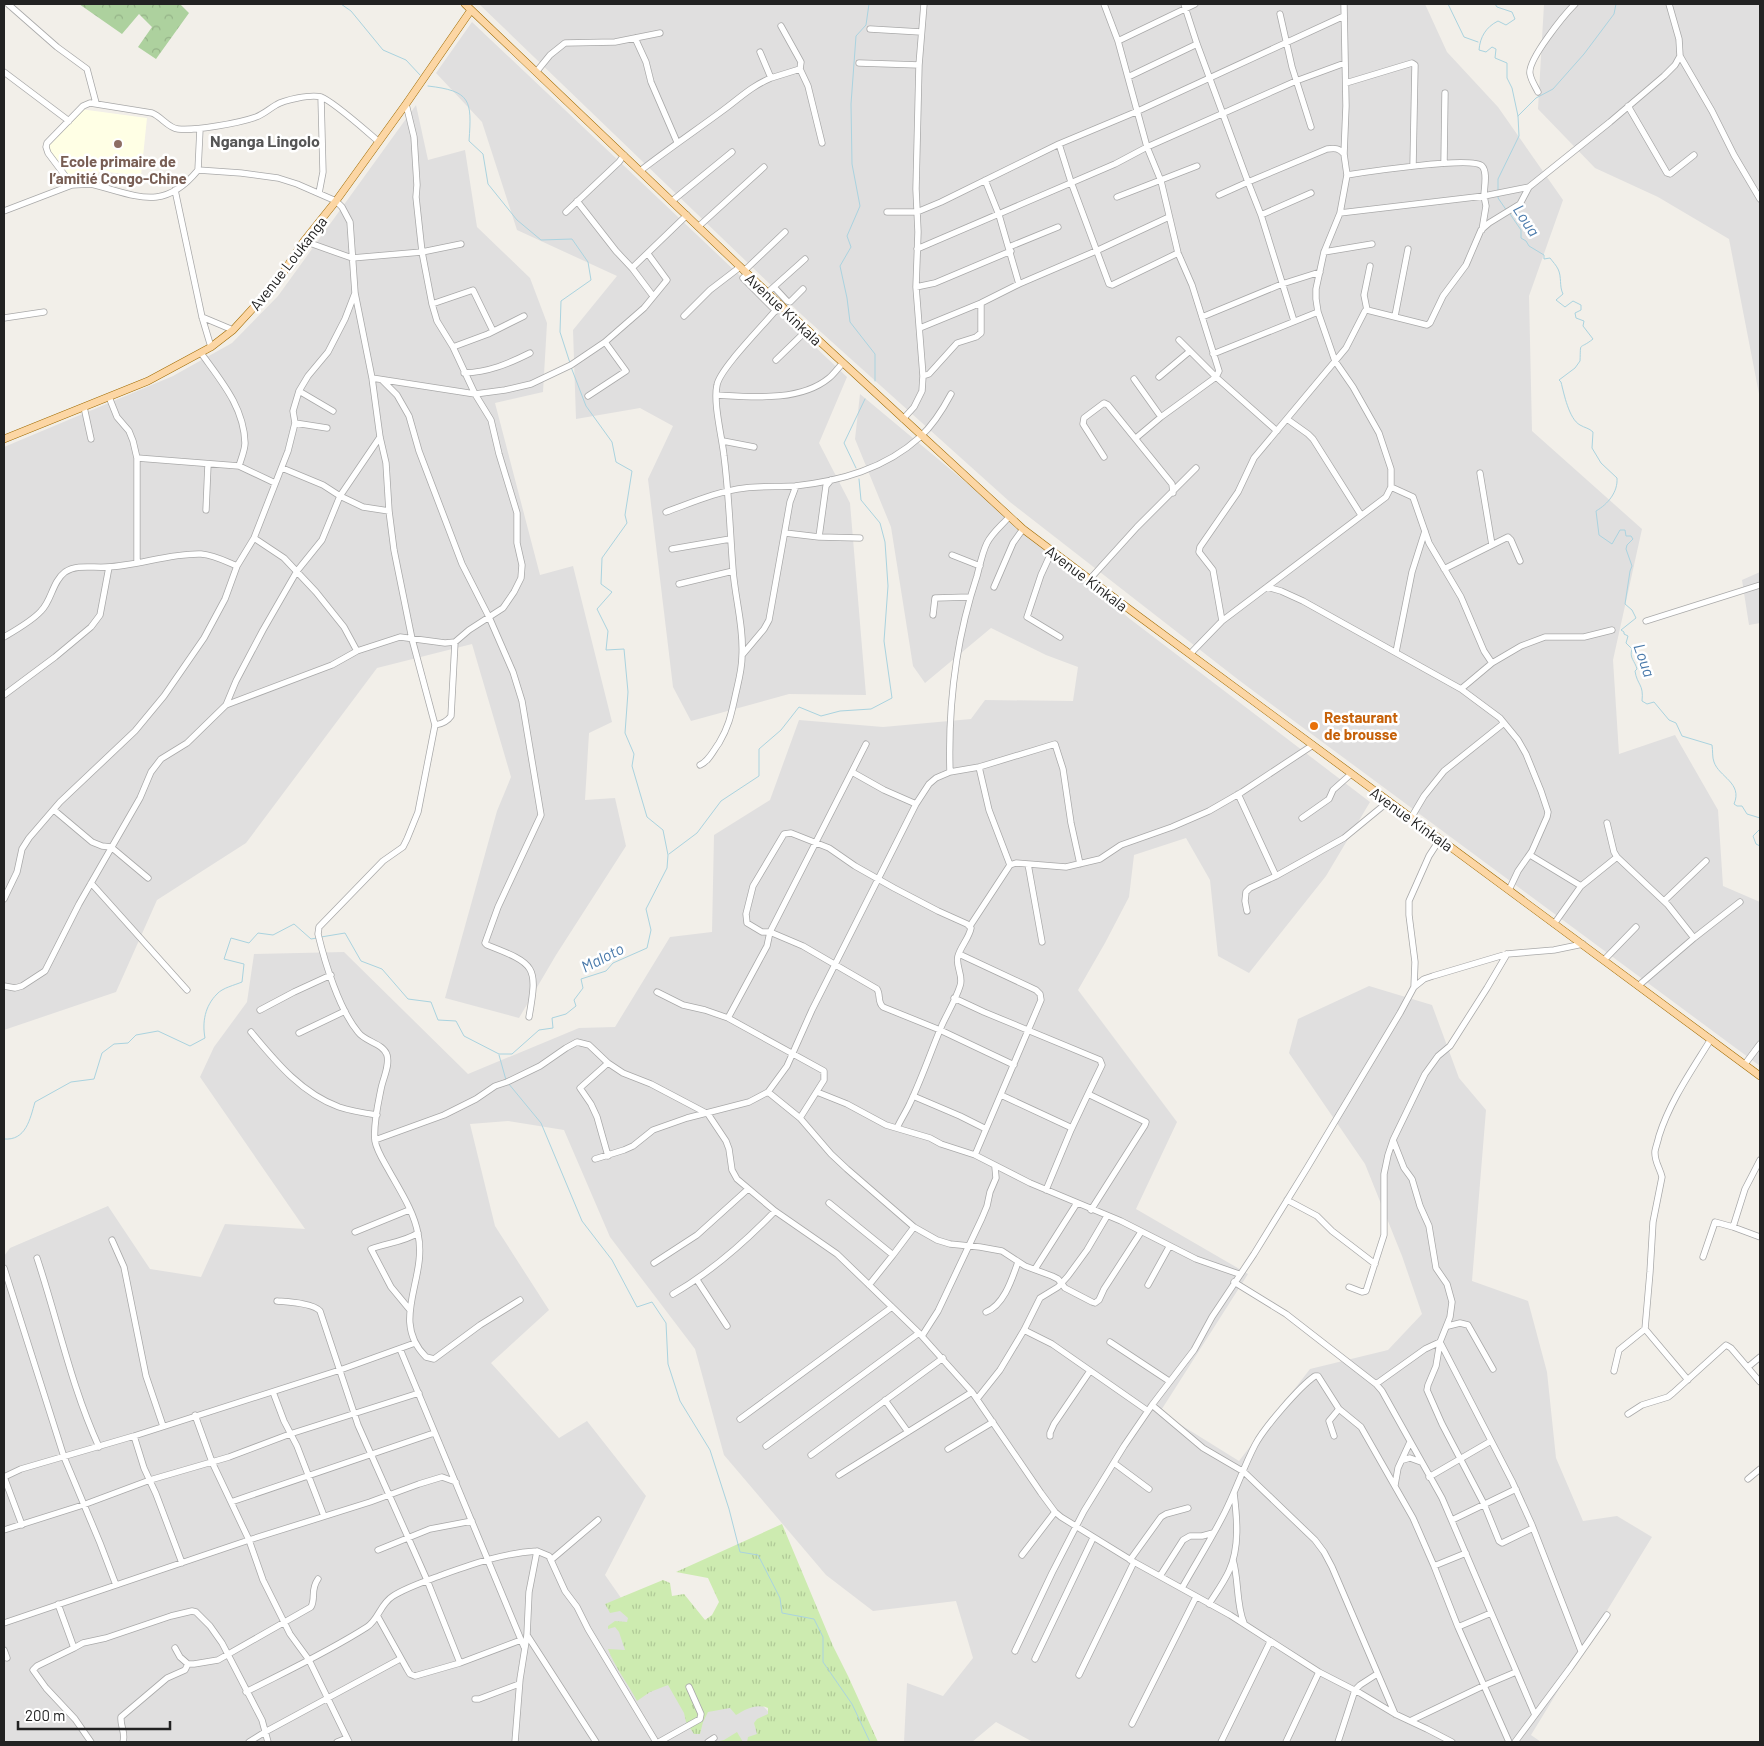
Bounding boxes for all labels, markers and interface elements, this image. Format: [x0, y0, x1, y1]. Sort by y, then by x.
district label: Nganga Lingolo [210, 131, 320, 150]
marker: Ecole primaire de l’amitié Congo-Chine [112, 138, 124, 150]
place label: Ecole primaire de l’amitié Congo-Chine [49, 152, 187, 187]
water label: Loua [1510, 201, 1544, 239]
street label: Avenue Loukanga [246, 212, 330, 314]
street label: Avenue Kinkala [742, 269, 826, 349]
street label: Avenue Kinkala [1042, 541, 1132, 615]
water label: Loua [1630, 641, 1660, 679]
place label: Restaurant de brousse [1324, 708, 1398, 743]
marker: Restaurant de brousse [1308, 720, 1320, 732]
street label: Avenue Kinkala [1367, 783, 1457, 855]
water label: Maloto [577, 938, 627, 976]
scale bar [18, 1698, 170, 1730]
text: 200 m [25, 1706, 65, 1724]

